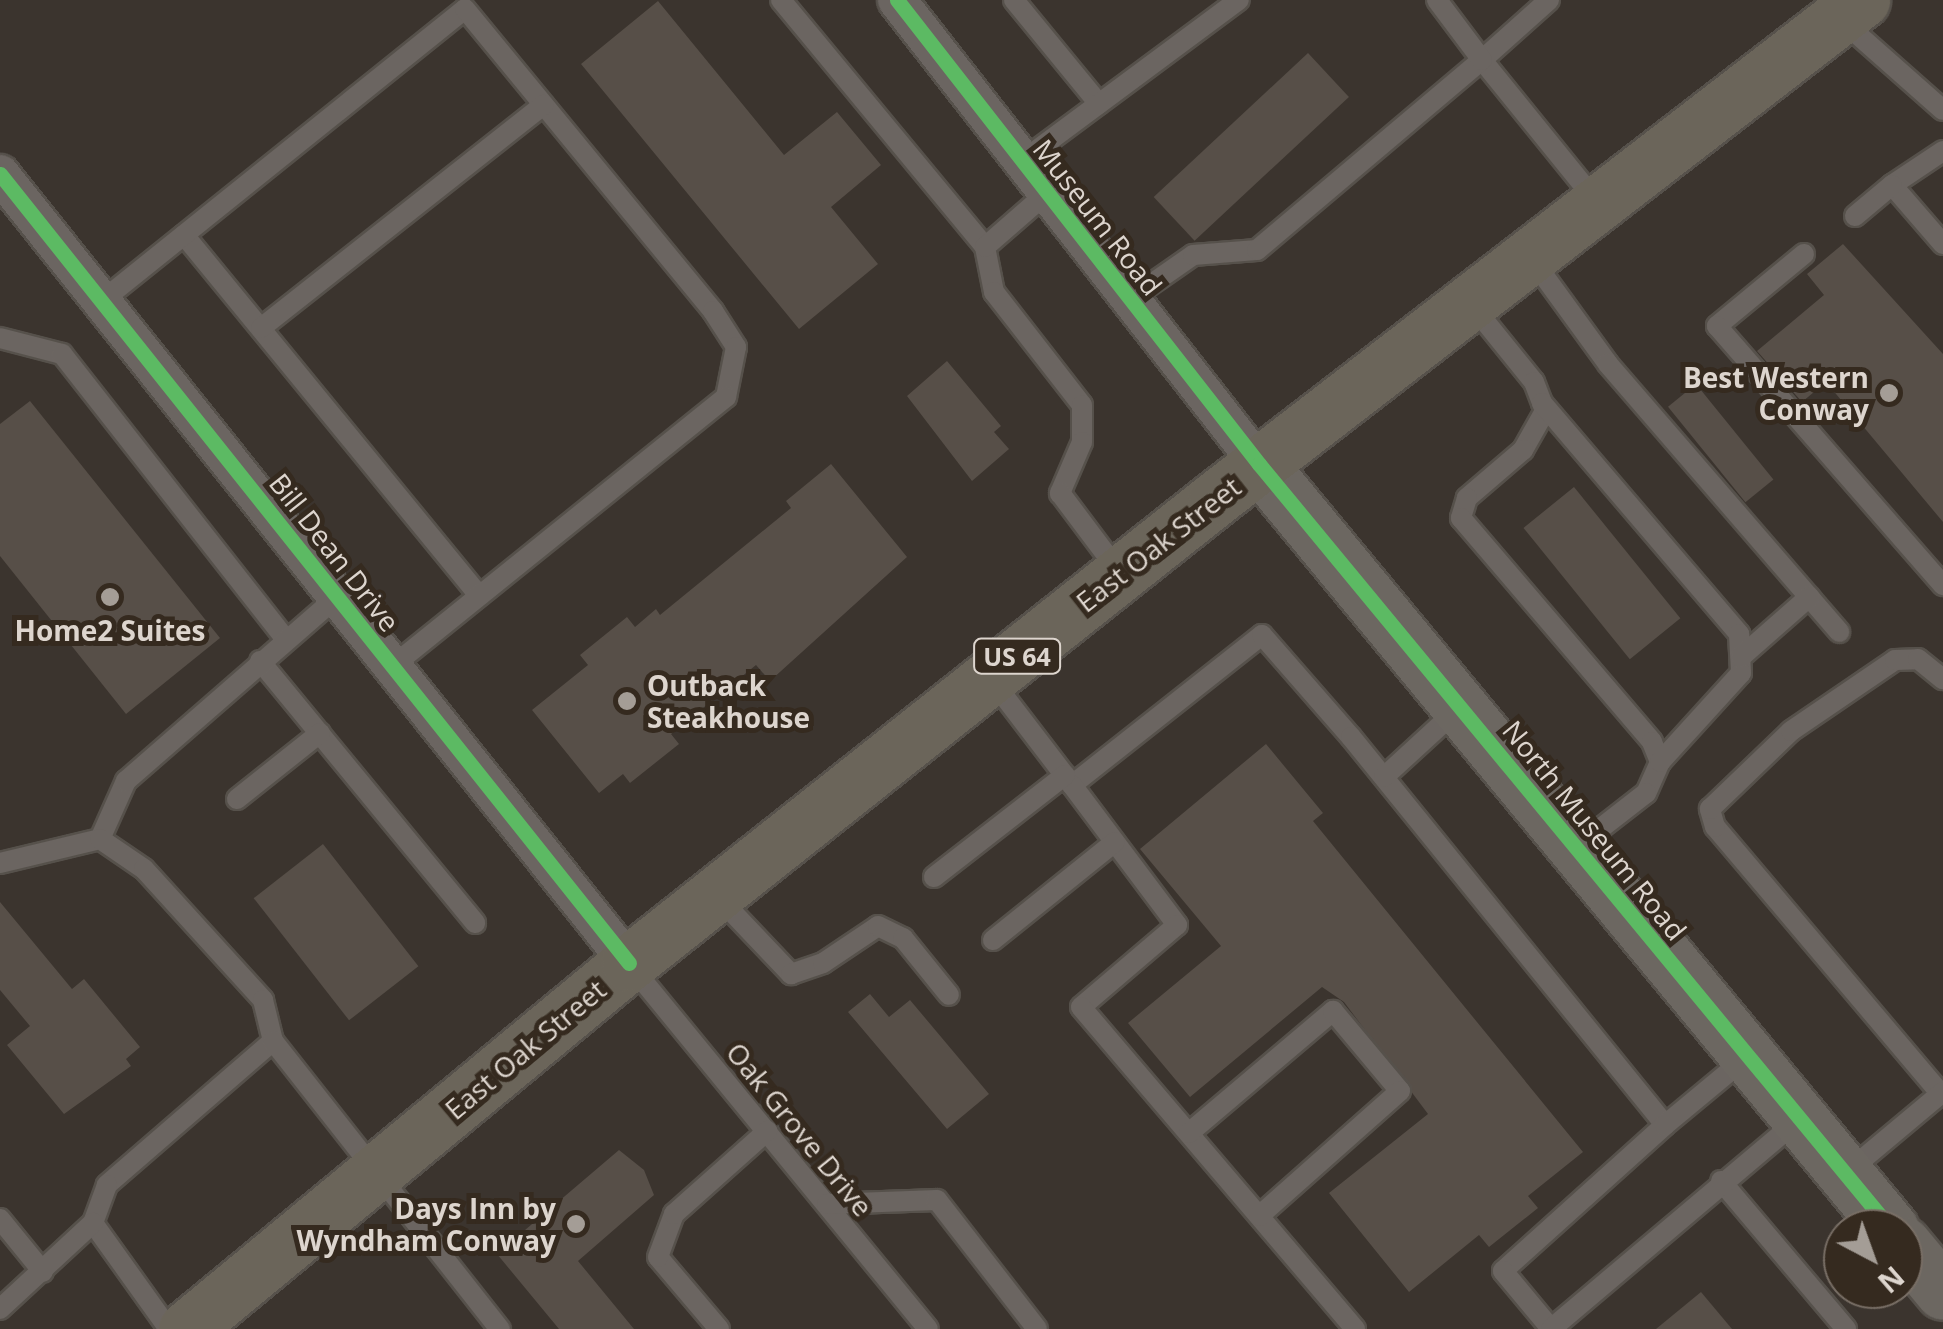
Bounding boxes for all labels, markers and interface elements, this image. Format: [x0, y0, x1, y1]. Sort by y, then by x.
street label: Museum Road [1027, 132, 1169, 302]
place label: Best Western Conway [1683, 360, 1869, 426]
marker: Best Western Conway [1878, 382, 1900, 404]
street label: Bill Dean Drive [263, 466, 407, 638]
street label: East Oak Street [1069, 469, 1247, 619]
marker: Home2 Suites [99, 586, 121, 608]
place label: Home2 Suites [14, 613, 206, 647]
road number: US 64 [972, 636, 1062, 676]
place label: Outback Steakhouse [647, 668, 810, 734]
marker: Outback Steakhouse [616, 690, 638, 712]
street label: North Museum Road [1496, 714, 1694, 946]
street label: East Oak Street [438, 972, 612, 1126]
street label: Oak Grove Drive [720, 1035, 880, 1223]
place label: Days Inn by Wyndham Conway [296, 1191, 556, 1257]
north arrow [1823, 1209, 1923, 1309]
marker: Days Inn by Wyndham Conway [565, 1213, 587, 1235]
text: N [1870, 1258, 1912, 1302]

